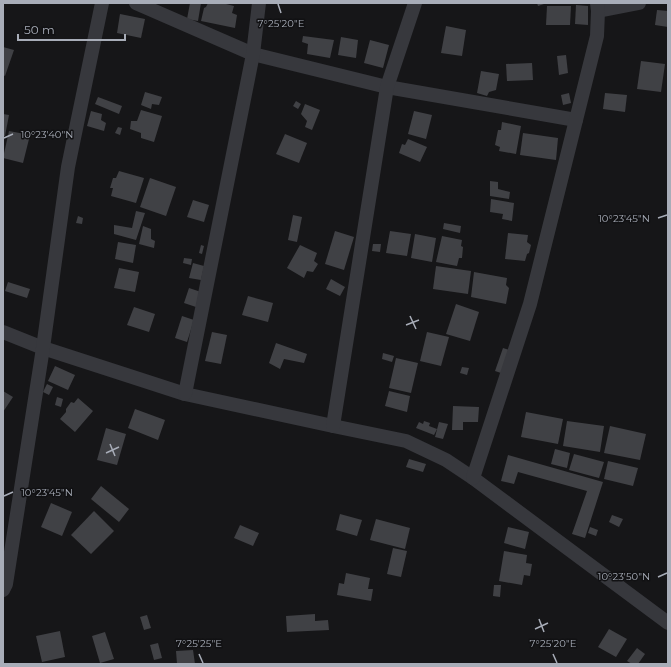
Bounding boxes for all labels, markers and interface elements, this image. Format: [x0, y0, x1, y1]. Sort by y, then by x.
scale bar [18, 16, 125, 42]
text: 7°25'20"E [258, 17, 305, 30]
text: 50 m [24, 22, 55, 37]
text: 10°23'40"N [21, 128, 73, 141]
text: 10°23'45"N [598, 212, 650, 225]
text: 10°23'45"N [21, 486, 73, 499]
text: 10°23'50"N [598, 570, 650, 583]
text: 7°25'25"E [176, 637, 222, 650]
text: 7°25'20"E [530, 637, 577, 650]

